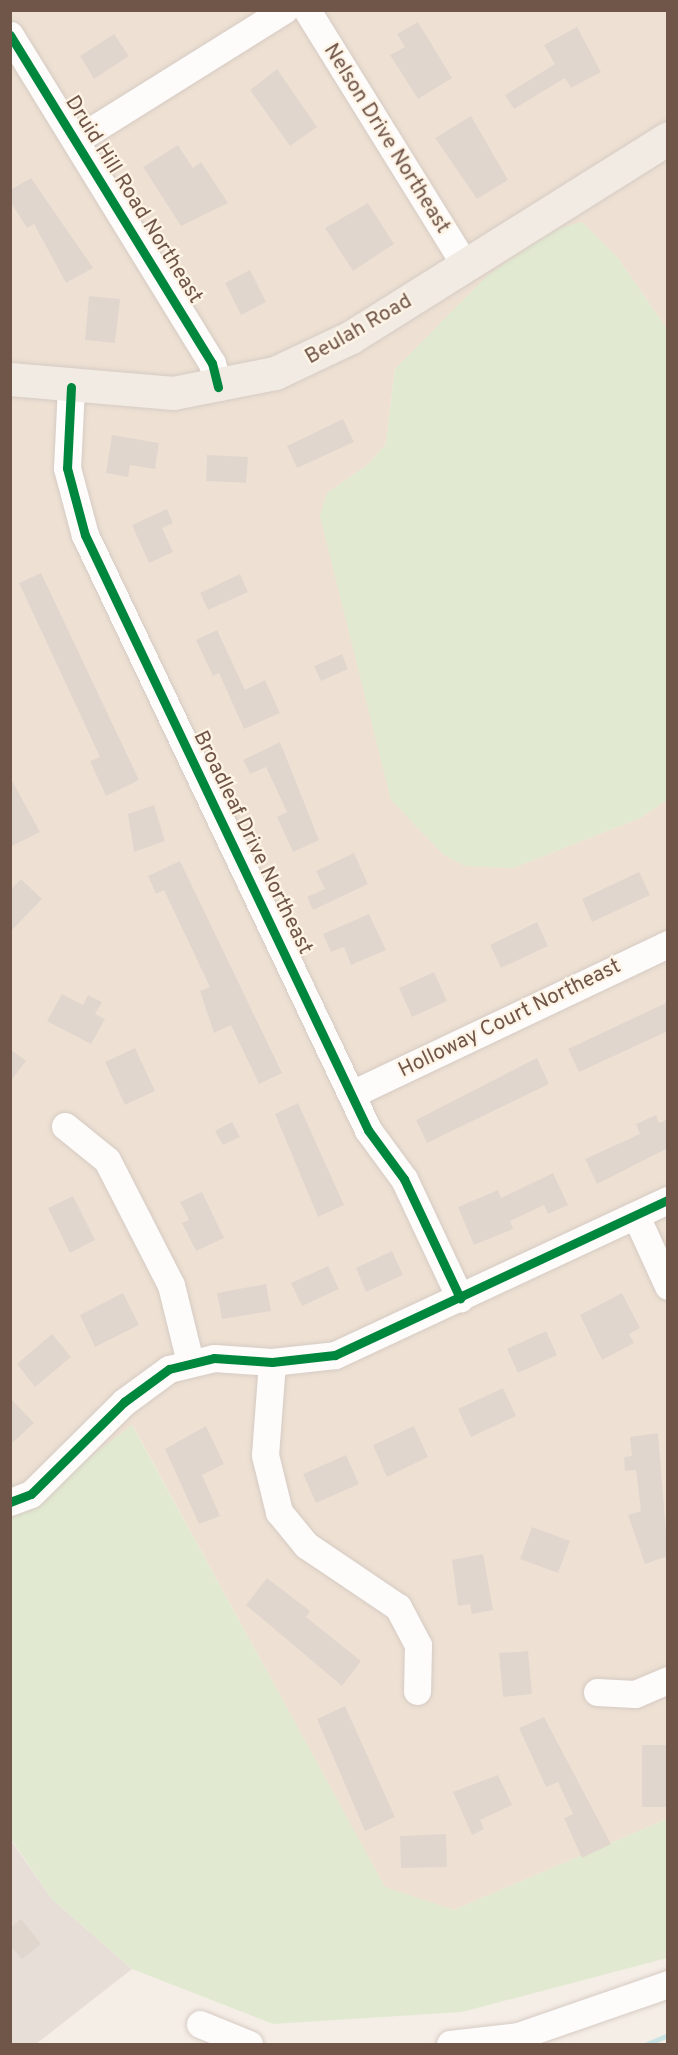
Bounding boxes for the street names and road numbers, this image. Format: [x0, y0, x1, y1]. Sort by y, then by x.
street label: Nelson Drive Northeast [317, 40, 455, 238]
street label: Druid Hill Road Northeast [59, 91, 207, 309]
street label: Beulah Road [301, 289, 417, 371]
street label: Broadleaf Drive Northeast [187, 727, 317, 959]
street label: Holloway Court Northeast [395, 954, 625, 1084]

